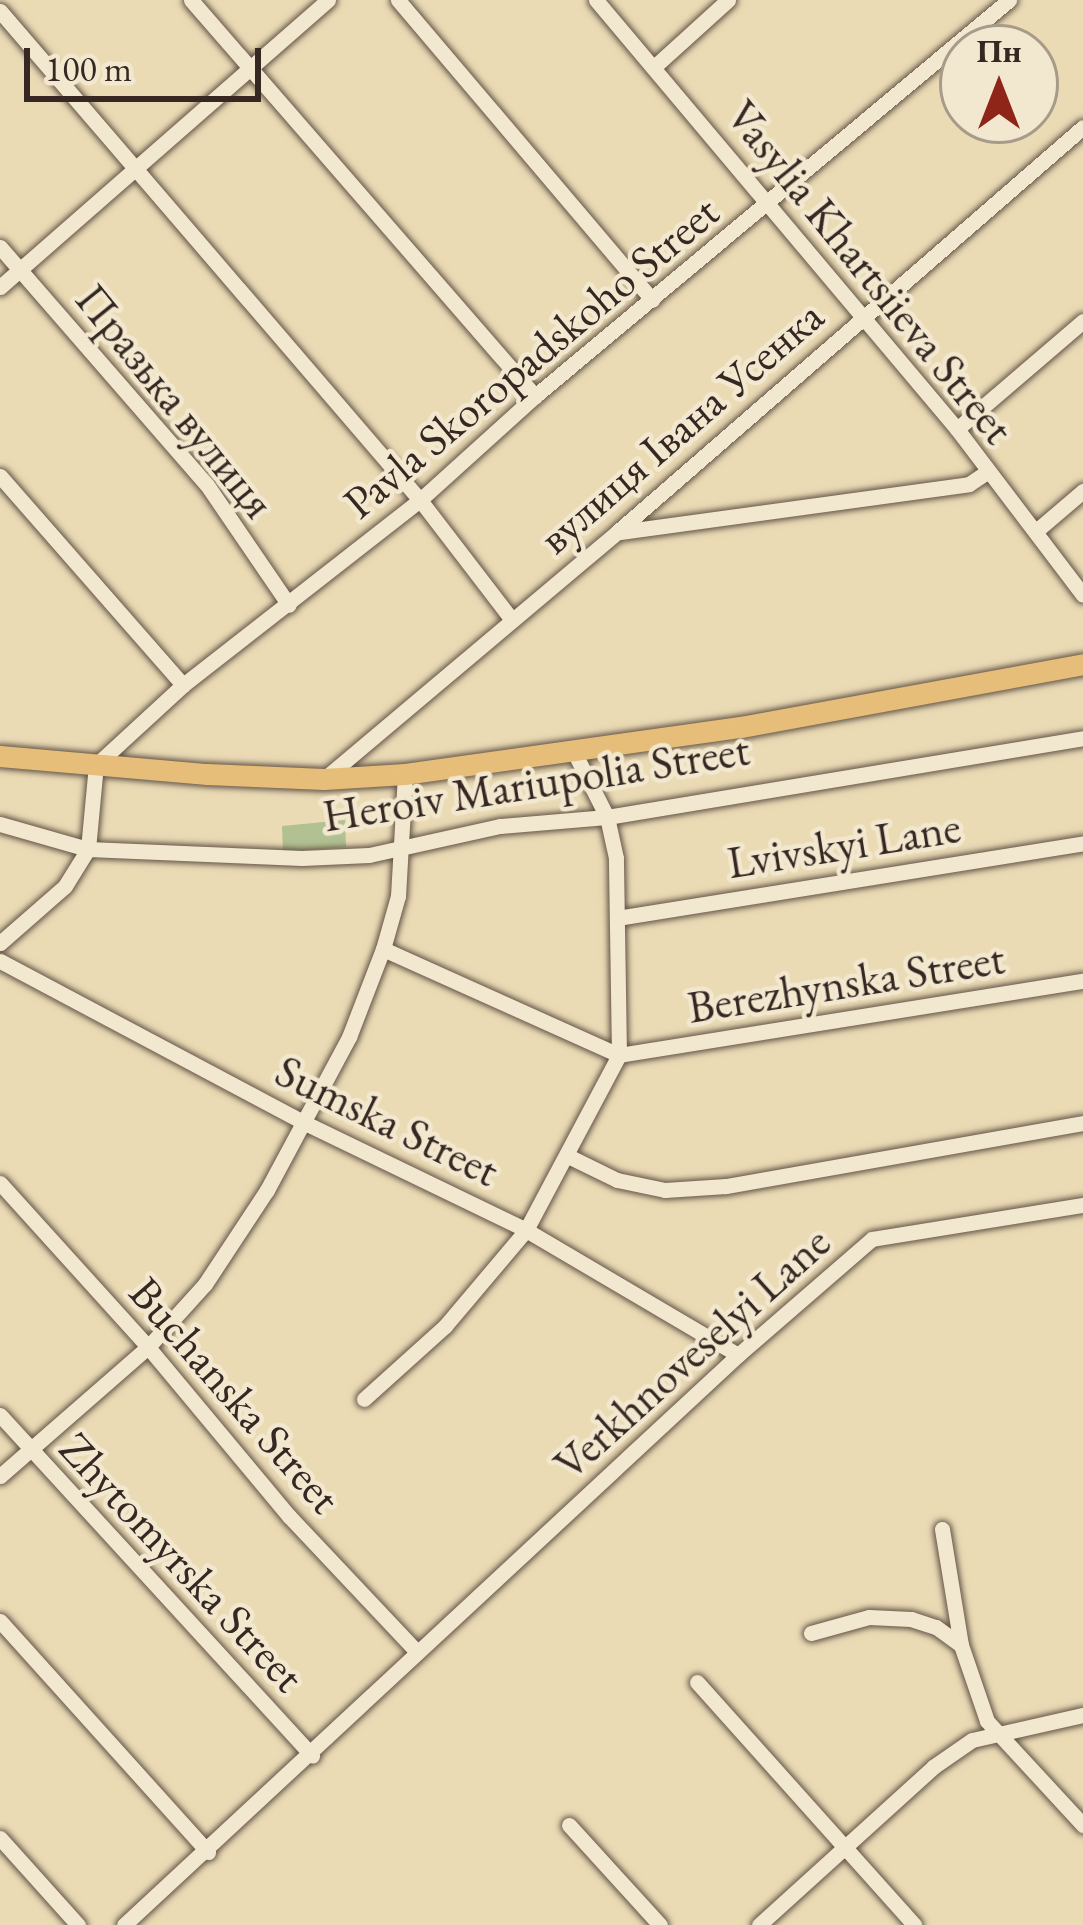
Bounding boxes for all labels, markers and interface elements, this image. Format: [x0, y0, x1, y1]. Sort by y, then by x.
scale bar [30, 24, 267, 98]
north arrow [939, 24, 1059, 144]
text: Пн [976, 29, 1022, 72]
text: 100 m [45, 45, 132, 92]
street label: Vasylia Khartsiieva Street [715, 89, 1025, 455]
street label: Pavla Skoropadskoho Street [333, 184, 729, 530]
street label: Празька вулиця [64, 273, 286, 529]
street label: вулиця Івана Усенка [528, 289, 834, 565]
street label: Heroiv Mariupolia Street [319, 723, 753, 843]
street label: Lvivskyi Lane [724, 800, 964, 890]
street label: Berezhynska Street [684, 931, 1008, 1035]
street label: Sumska Street [267, 1044, 507, 1198]
street label: Verkhnoveselyi Lane [543, 1215, 841, 1491]
street label: Buchanska Street [118, 1266, 352, 1524]
street label: Zhytomyrska Street [48, 1421, 316, 1703]

